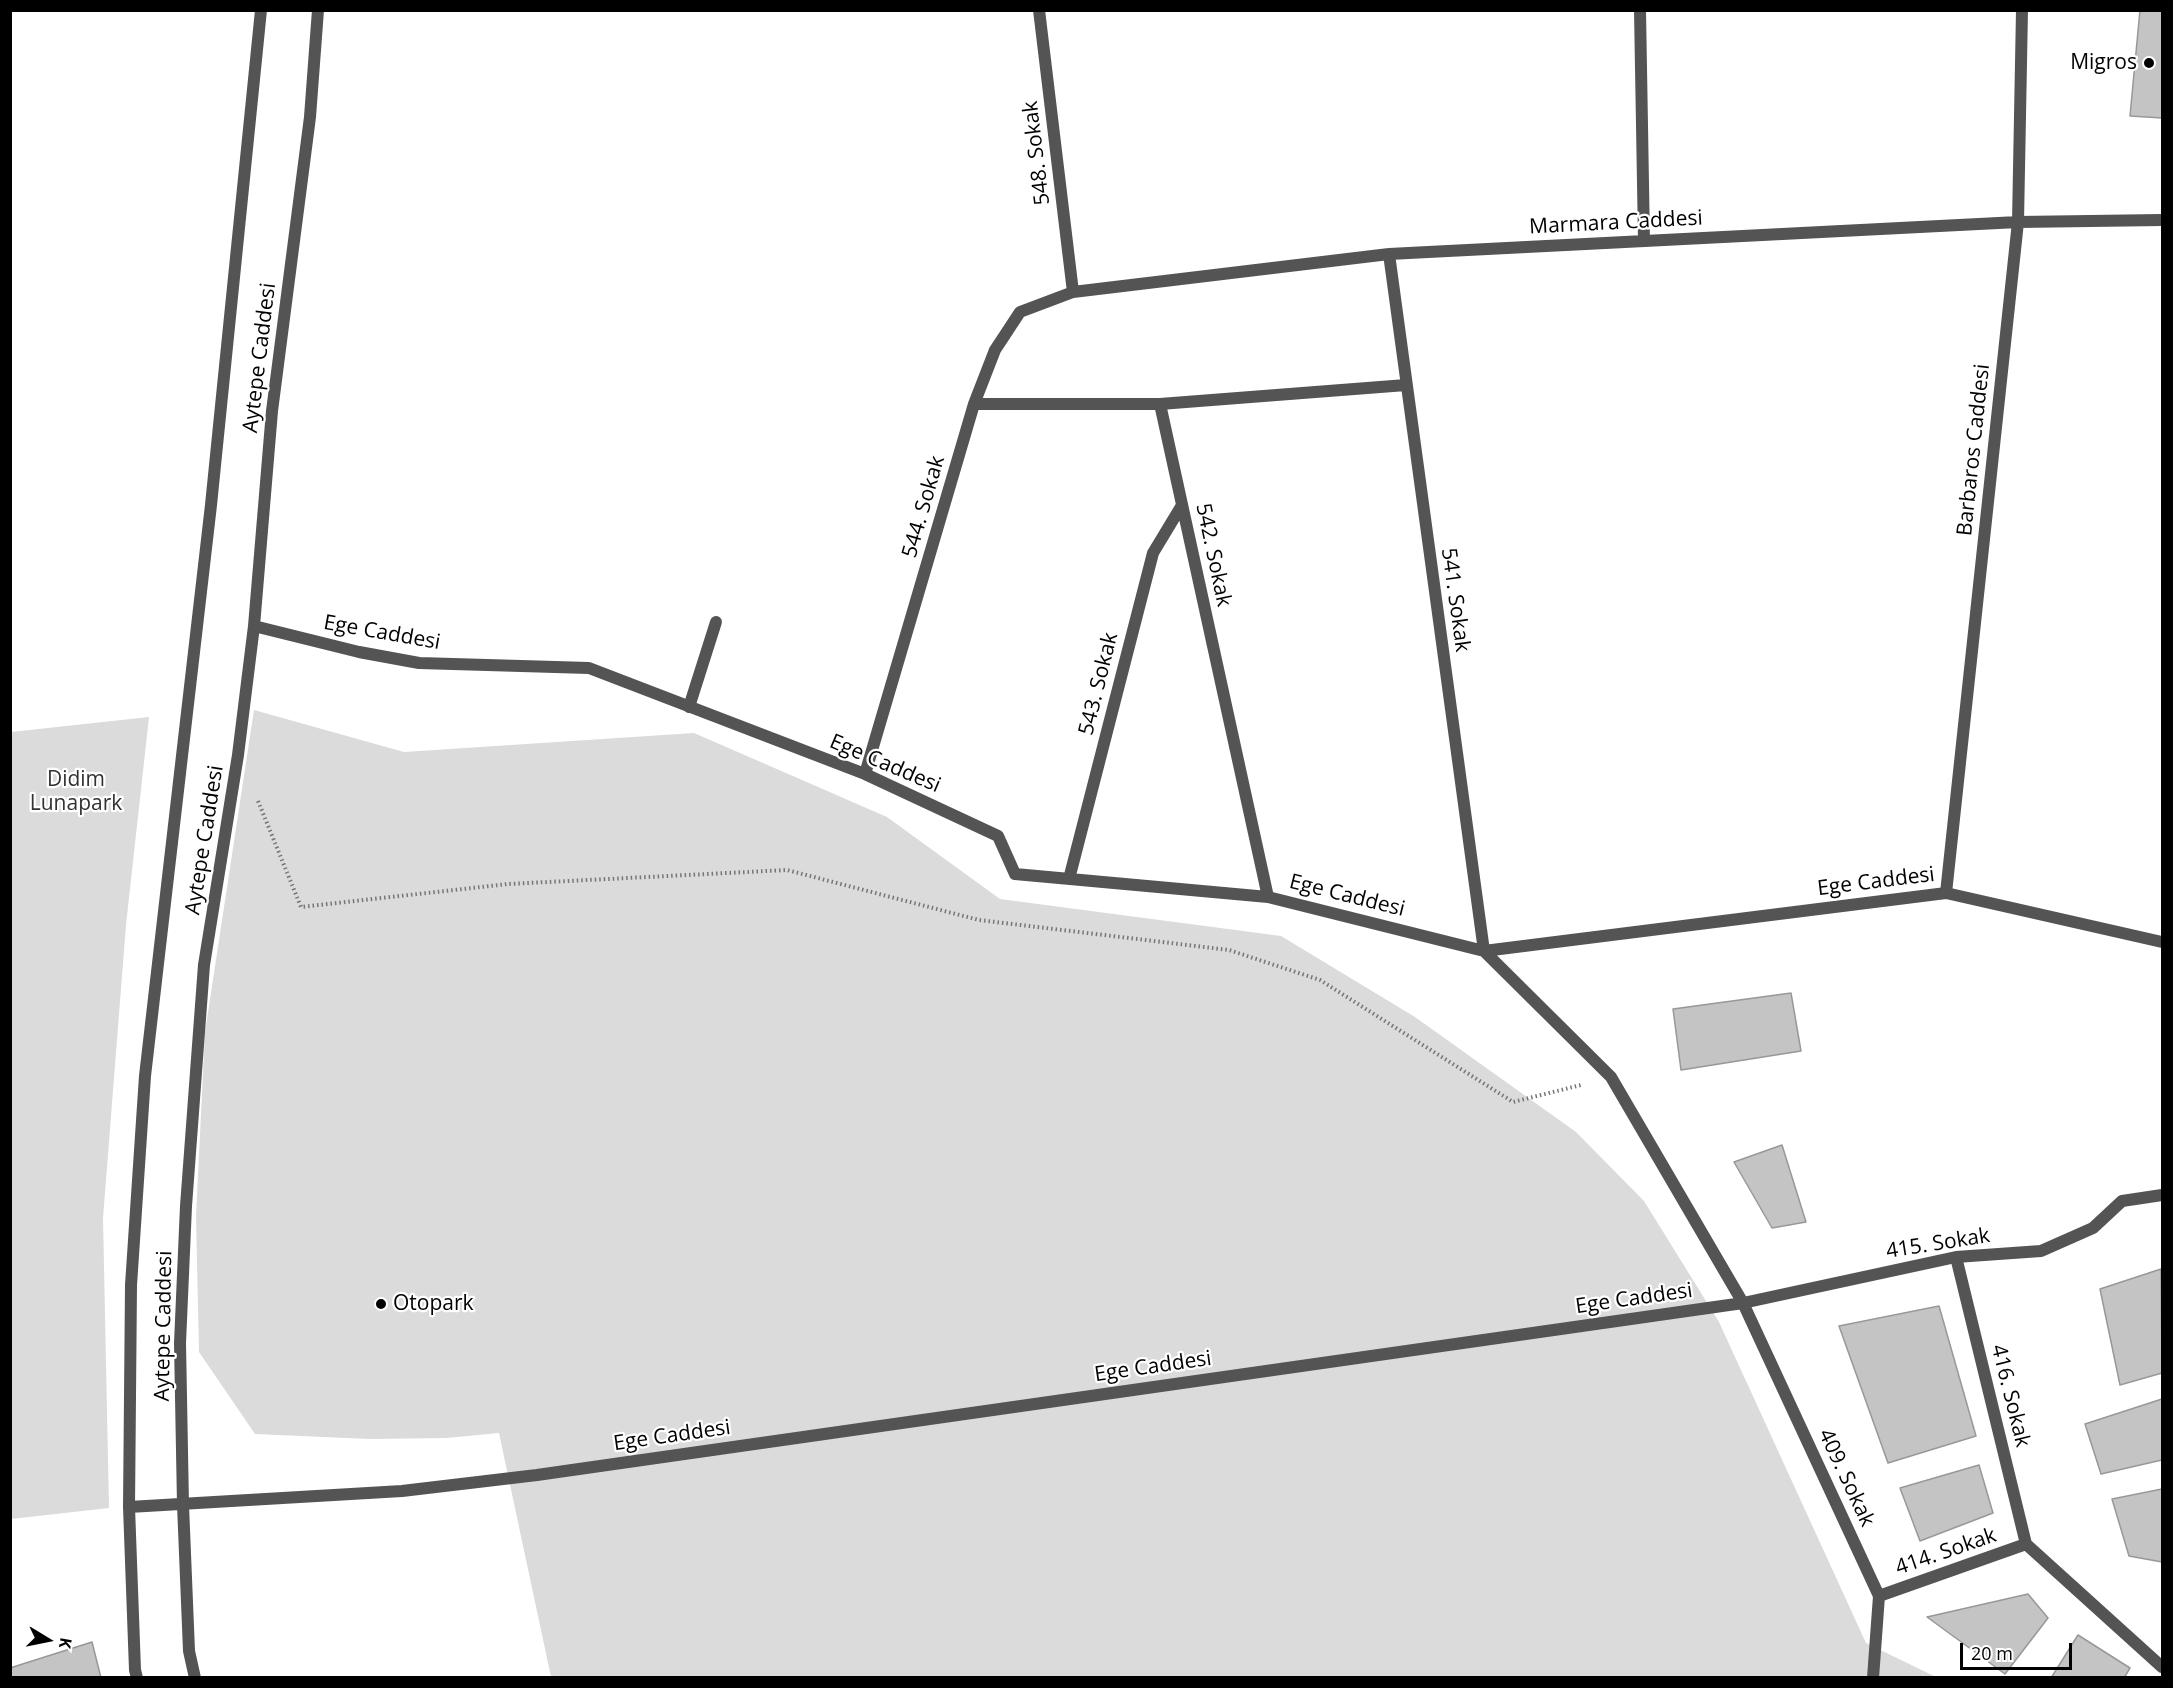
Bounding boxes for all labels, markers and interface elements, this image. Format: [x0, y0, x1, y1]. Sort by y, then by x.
place label: Migros [2070, 50, 2137, 76]
marker: Migros [2142, 56, 2156, 70]
street label: 548. Sokak [1018, 99, 1056, 207]
street label: Marmara Caddesi [1529, 206, 1703, 240]
street label: Aytepe Caddesi [238, 282, 282, 434]
street label: Barbaros Caddesi [1952, 363, 1996, 537]
street label: 544. Sokak [897, 453, 951, 561]
street label: 542. Sokak [1190, 501, 1236, 609]
street label: 541. Sokak [1435, 546, 1475, 654]
street label: Ege Caddesi [322, 610, 442, 656]
street label: 543. Sokak [1074, 630, 1124, 738]
street label: Ege Caddesi [826, 729, 944, 799]
street label: Aytepe Caddesi [181, 764, 229, 916]
park label: Didim Lunapark [30, 767, 122, 817]
street label: Ege Caddesi [1816, 862, 1936, 902]
street label: Ege Caddesi [1287, 869, 1407, 923]
street label: 415. Sokak [1884, 1223, 1992, 1265]
street label: Aytepe Caddesi [150, 1250, 178, 1402]
street label: Ege Caddesi [1574, 1278, 1694, 1320]
place label: Otopark [393, 1291, 474, 1317]
marker: Otopark [374, 1297, 388, 1311]
street label: 416. Sokak [1985, 1342, 2035, 1450]
street label: Ege Caddesi [1093, 1346, 1213, 1388]
street label: Ege Caddesi [612, 1415, 732, 1457]
street label: 409. Sokak [1812, 1425, 1880, 1531]
street label: 414. Sokak [1892, 1523, 2000, 1581]
north arrow [18, 1610, 78, 1670]
scale bar [1963, 1631, 2076, 1669]
text: K [54, 1636, 77, 1650]
text: 20 m [1971, 1641, 2013, 1665]

